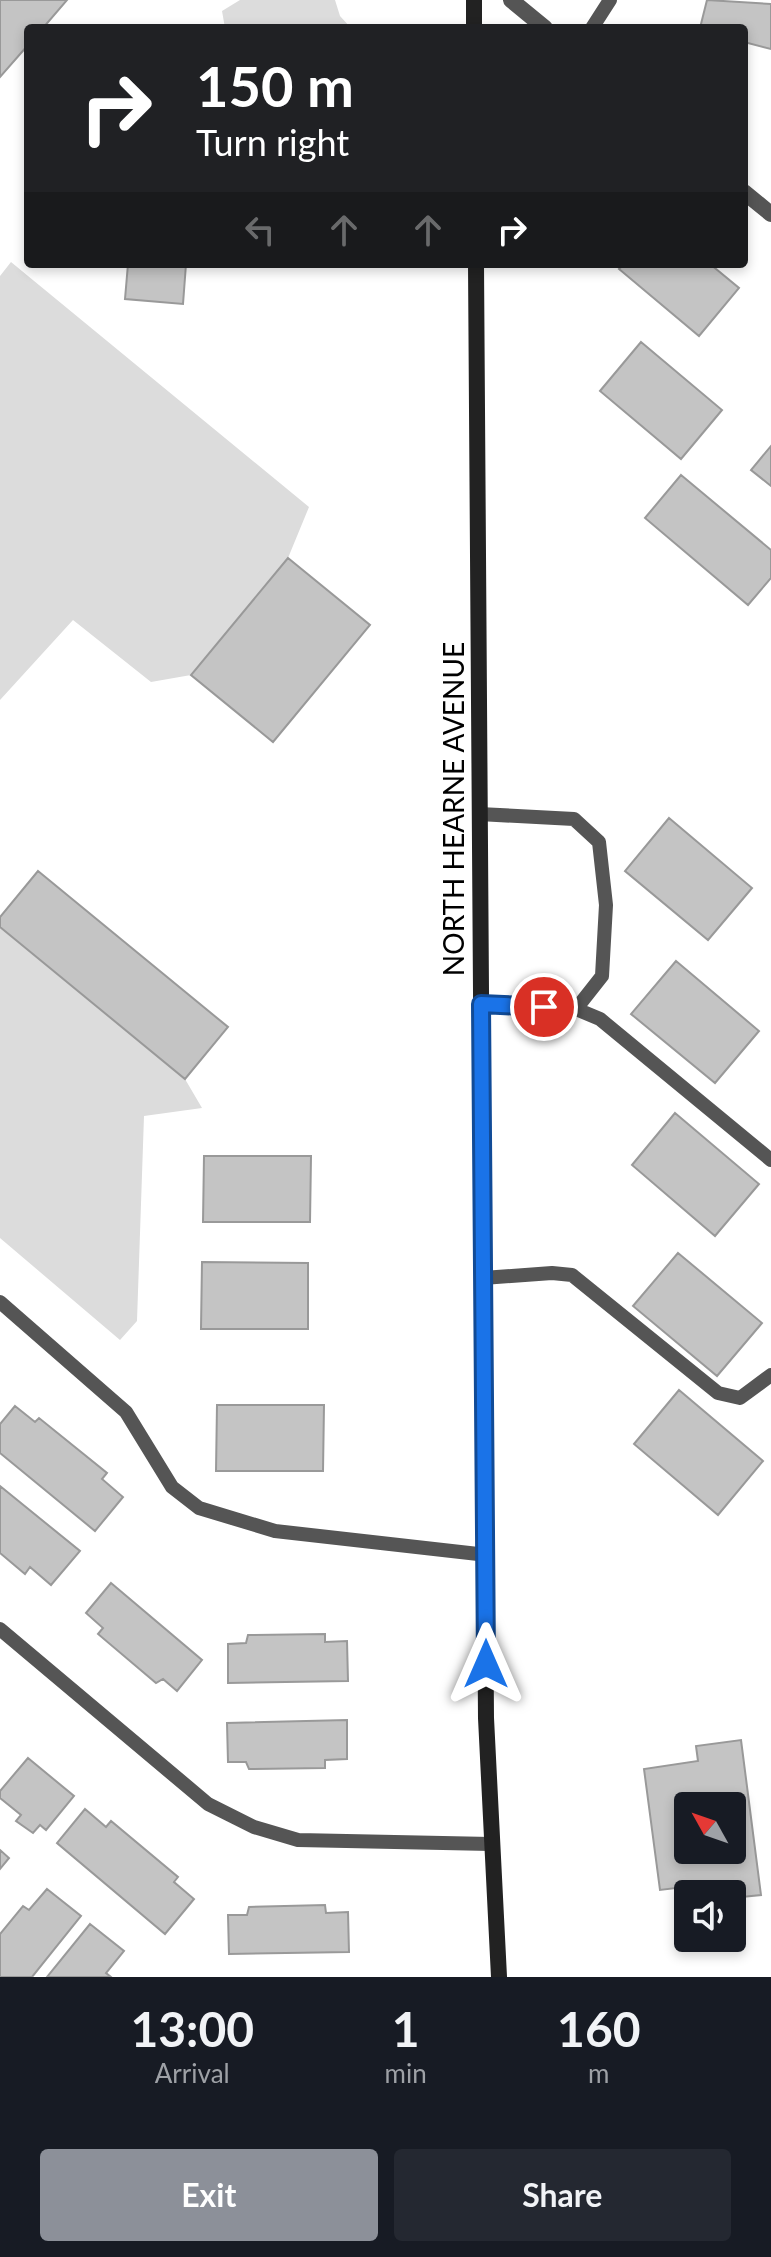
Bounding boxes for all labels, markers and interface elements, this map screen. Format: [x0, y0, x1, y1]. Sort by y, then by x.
text: 150 m [196, 52, 354, 119]
icon: right [64, 56, 168, 160]
text: Turn right [196, 120, 349, 164]
icon: left [238, 208, 282, 252]
icon: ahead [322, 208, 366, 252]
icon: ahead [406, 208, 450, 252]
icon: right [490, 208, 534, 252]
street label: NORTH HEARNE AVENUE [436, 642, 470, 976]
pin [510, 973, 578, 1041]
icon: arrive [522, 985, 566, 1029]
position arrow [444, 1622, 528, 1706]
north arrow [674, 1792, 746, 1864]
map controls [674, 1792, 746, 1952]
button: sound [674, 1880, 746, 1952]
text: 13:00 [130, 2000, 254, 2057]
text: 1 [392, 2000, 420, 2057]
text: 160 [557, 2000, 641, 2057]
text: Arrival [155, 2057, 230, 2089]
text: min [385, 2057, 427, 2089]
text: m [588, 2057, 610, 2089]
button: Exit [40, 2149, 378, 2241]
button: Share [394, 2149, 731, 2241]

